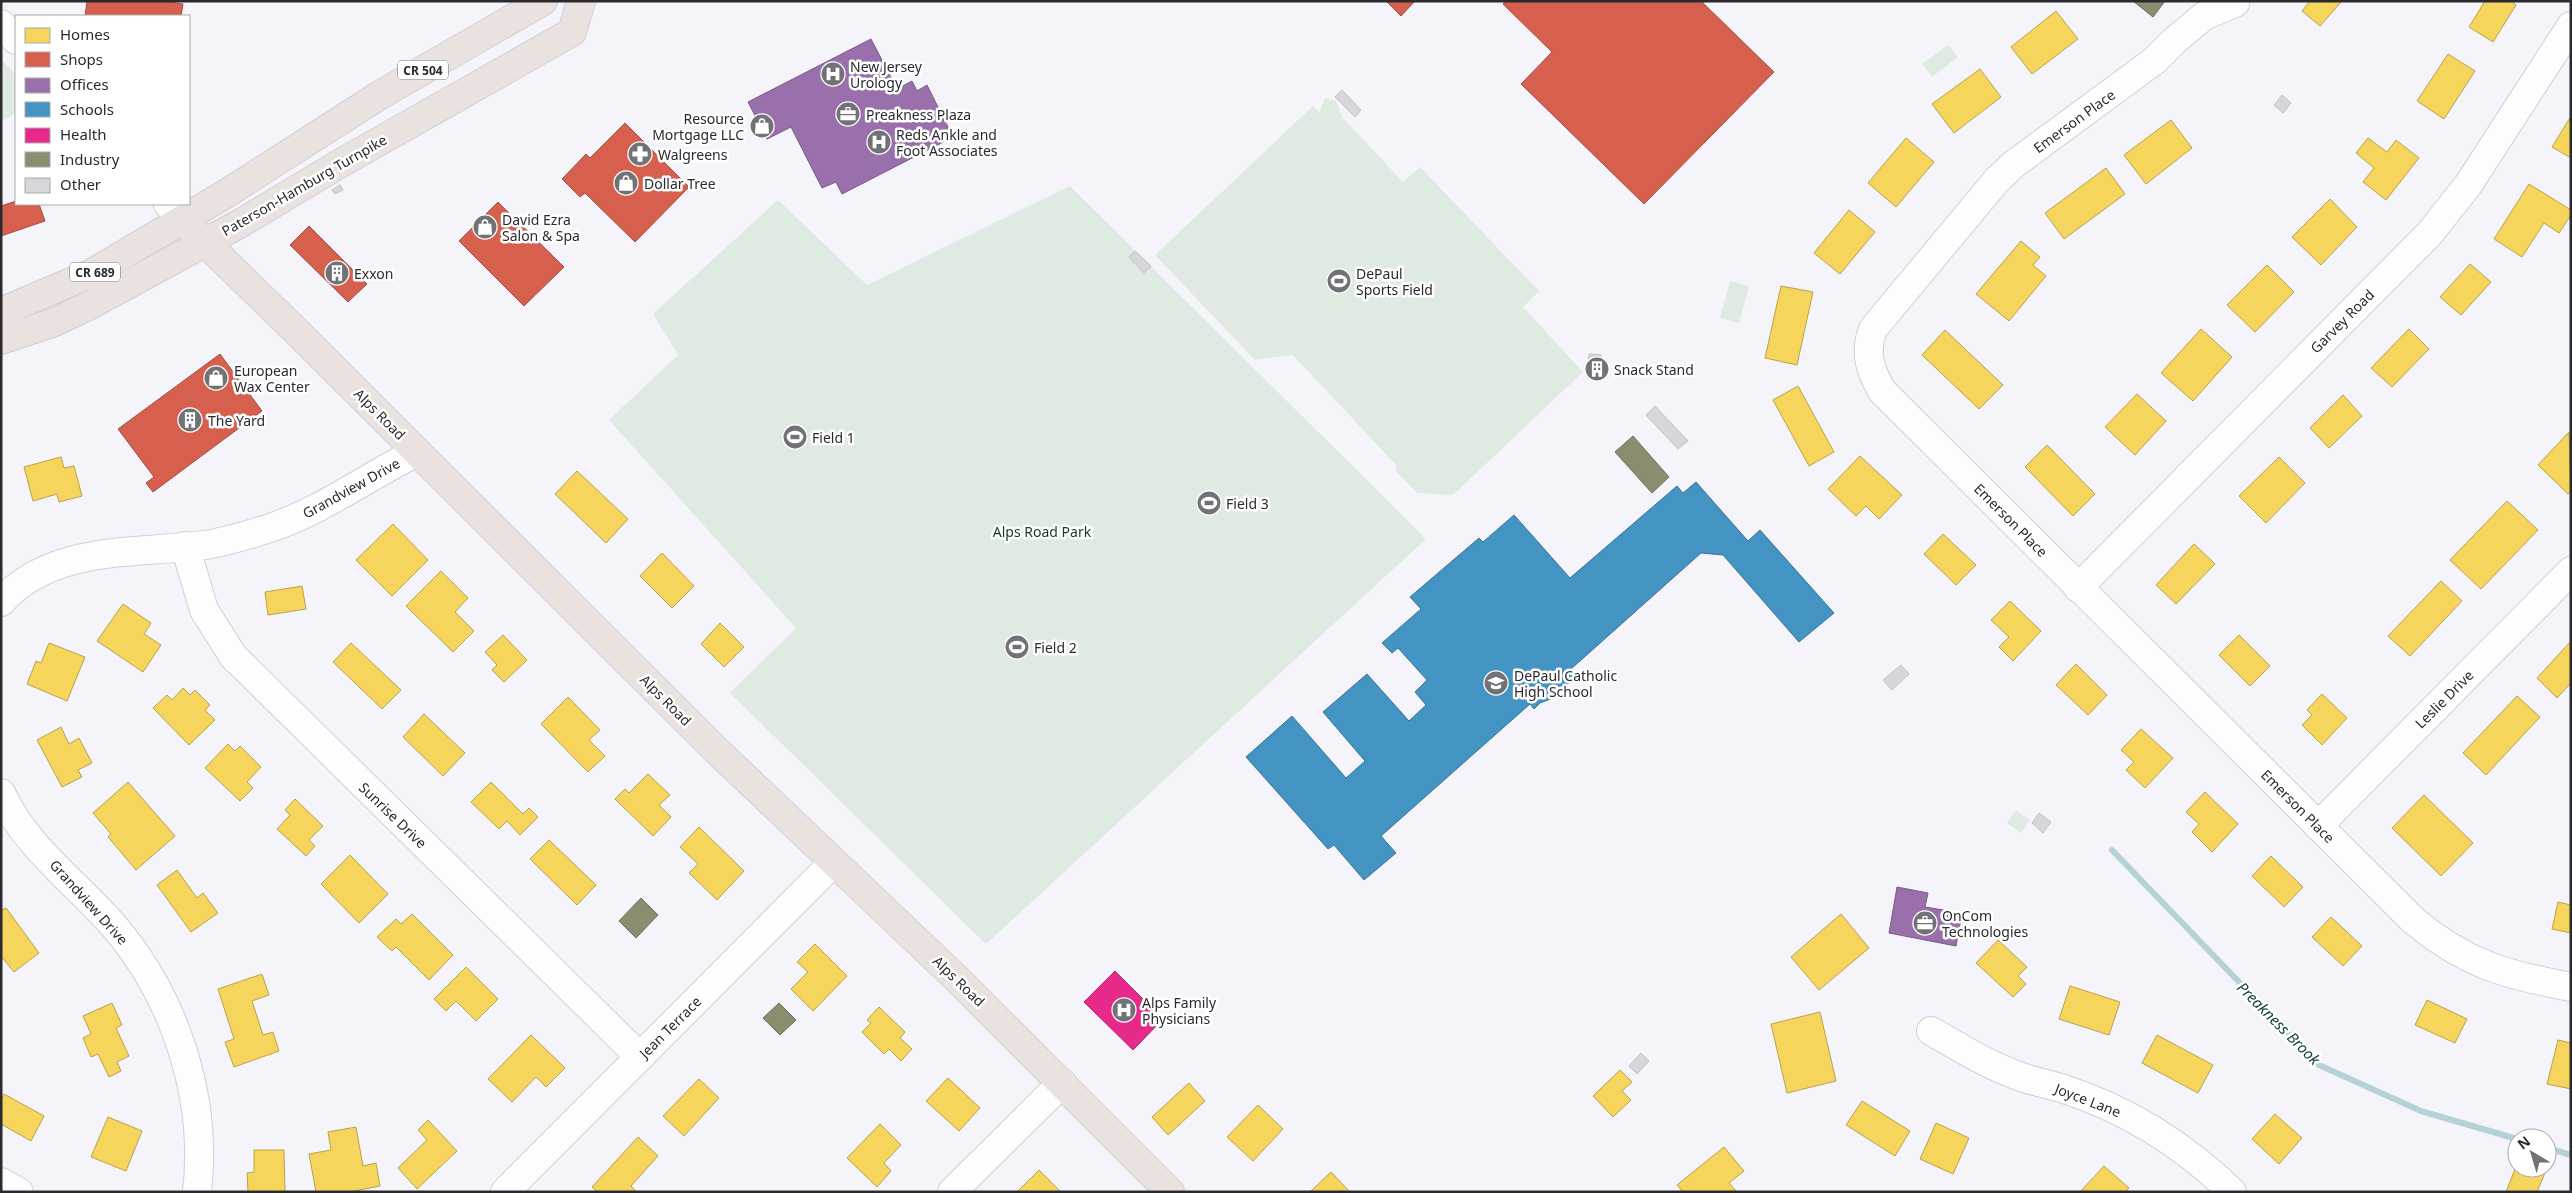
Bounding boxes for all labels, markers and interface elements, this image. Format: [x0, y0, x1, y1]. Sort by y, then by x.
legend [15, 15, 190, 205]
text: Homes [60, 24, 110, 44]
text: Shops [60, 49, 103, 69]
place label: New Jersey Urology [850, 57, 923, 92]
road number: CR 504 [398, 60, 448, 80]
hospital icon: New Jersey Urology [820, 61, 846, 87]
text: Offices [60, 74, 109, 94]
street label: Emerson Place [2029, 85, 2119, 157]
text: Schools [60, 99, 114, 119]
office icon: Preakness Plaza [835, 101, 861, 127]
place label: Preakness Plaza [866, 105, 971, 124]
place label: Resource Mortgage LLC [652, 109, 744, 144]
shop icon: Resource Mortgage LLC [749, 113, 775, 139]
text: Health [60, 124, 107, 144]
place label: Reds Ankle and Foot Associates [896, 125, 998, 160]
hospital icon: Reds Ankle and Foot Associates [866, 129, 892, 155]
street label: Paterson-Hamburg Turnpike [218, 130, 390, 240]
pharmacy icon: Walgreens [627, 141, 653, 167]
place label: Walgreens [658, 145, 728, 164]
text: Industry [60, 149, 120, 169]
shop icon: Dollar Tree [613, 170, 639, 196]
text: Other [60, 174, 101, 194]
place label: Dollar Tree [644, 174, 716, 193]
place label: David Ezra Salon & Spa [502, 210, 580, 245]
shop icon: David Ezra Salon & Spa [472, 214, 498, 240]
building icon: Exxon [324, 260, 350, 286]
road number: CR 689 [70, 262, 120, 282]
place label: Exxon [354, 264, 393, 283]
place label: DePaul Sports Field [1356, 264, 1433, 299]
sports icon: DePaul Sports Field [1326, 268, 1352, 294]
street label: Garvey Road [2306, 285, 2378, 357]
building icon: Snack Stand [1584, 356, 1610, 382]
place label: Snack Stand [1614, 360, 1694, 379]
place label: European Wax Center [234, 361, 310, 396]
shop icon: European Wax Center [203, 365, 229, 391]
street label: Alps Road [350, 384, 410, 444]
building icon: The Yard [177, 407, 203, 433]
place label: The Yard [208, 411, 265, 430]
sports icon: Field 1 [782, 424, 808, 450]
place label: Field 1 [812, 428, 855, 447]
street label: Grandview Drive [299, 453, 403, 523]
street label: Emerson Place [1970, 479, 2052, 561]
sports icon: Field 3 [1196, 490, 1222, 516]
place label: Field 3 [1226, 494, 1269, 513]
park label: Alps Road Park [993, 522, 1092, 541]
sports icon: Field 2 [1004, 634, 1030, 660]
place label: Field 2 [1034, 638, 1077, 657]
place label: DePaul Catholic High School [1514, 666, 1617, 701]
street label: Leslie Drive [2411, 666, 2477, 732]
street label: Alps Road [636, 670, 696, 730]
school or university icon: DePaul Catholic High School [1483, 670, 1509, 696]
street label: Emerson Place [2257, 765, 2339, 847]
street label: Sunrise Drive [355, 778, 431, 852]
street label: Grandview Drive [46, 855, 132, 949]
place label: OnCom Technologies [1942, 906, 2028, 941]
office icon: OnCom Technologies [1912, 910, 1938, 936]
street label: Alps Road [929, 952, 989, 1010]
water label: Preakness Brook [2233, 977, 2325, 1069]
street label: Jean Terrace [633, 992, 705, 1064]
place label: Alps Family Physicians [1142, 993, 1217, 1028]
hospital icon: Alps Family Physicians [1111, 997, 1137, 1023]
street label: Joyce Lane [2050, 1078, 2124, 1121]
north arrow [2507, 1128, 2557, 1178]
text: N [2513, 1131, 2534, 1153]

